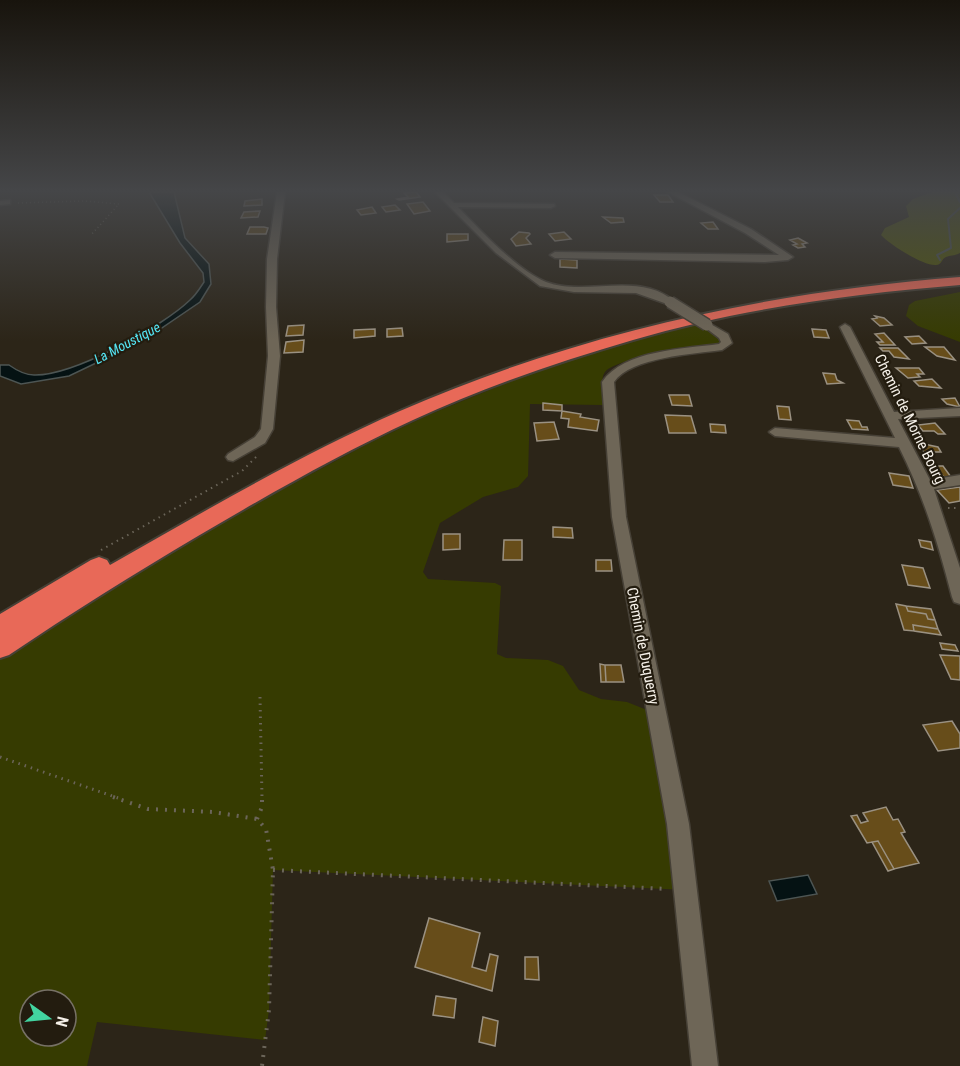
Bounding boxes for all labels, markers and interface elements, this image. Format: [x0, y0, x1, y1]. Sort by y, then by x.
water label: La Moustique [91, 319, 163, 367]
street label: Chemin de Morne Bourg [871, 351, 949, 487]
street label: Chemin de Duquerry [623, 586, 663, 706]
north arrow [18, 988, 78, 1048]
text: N [52, 1015, 72, 1029]

